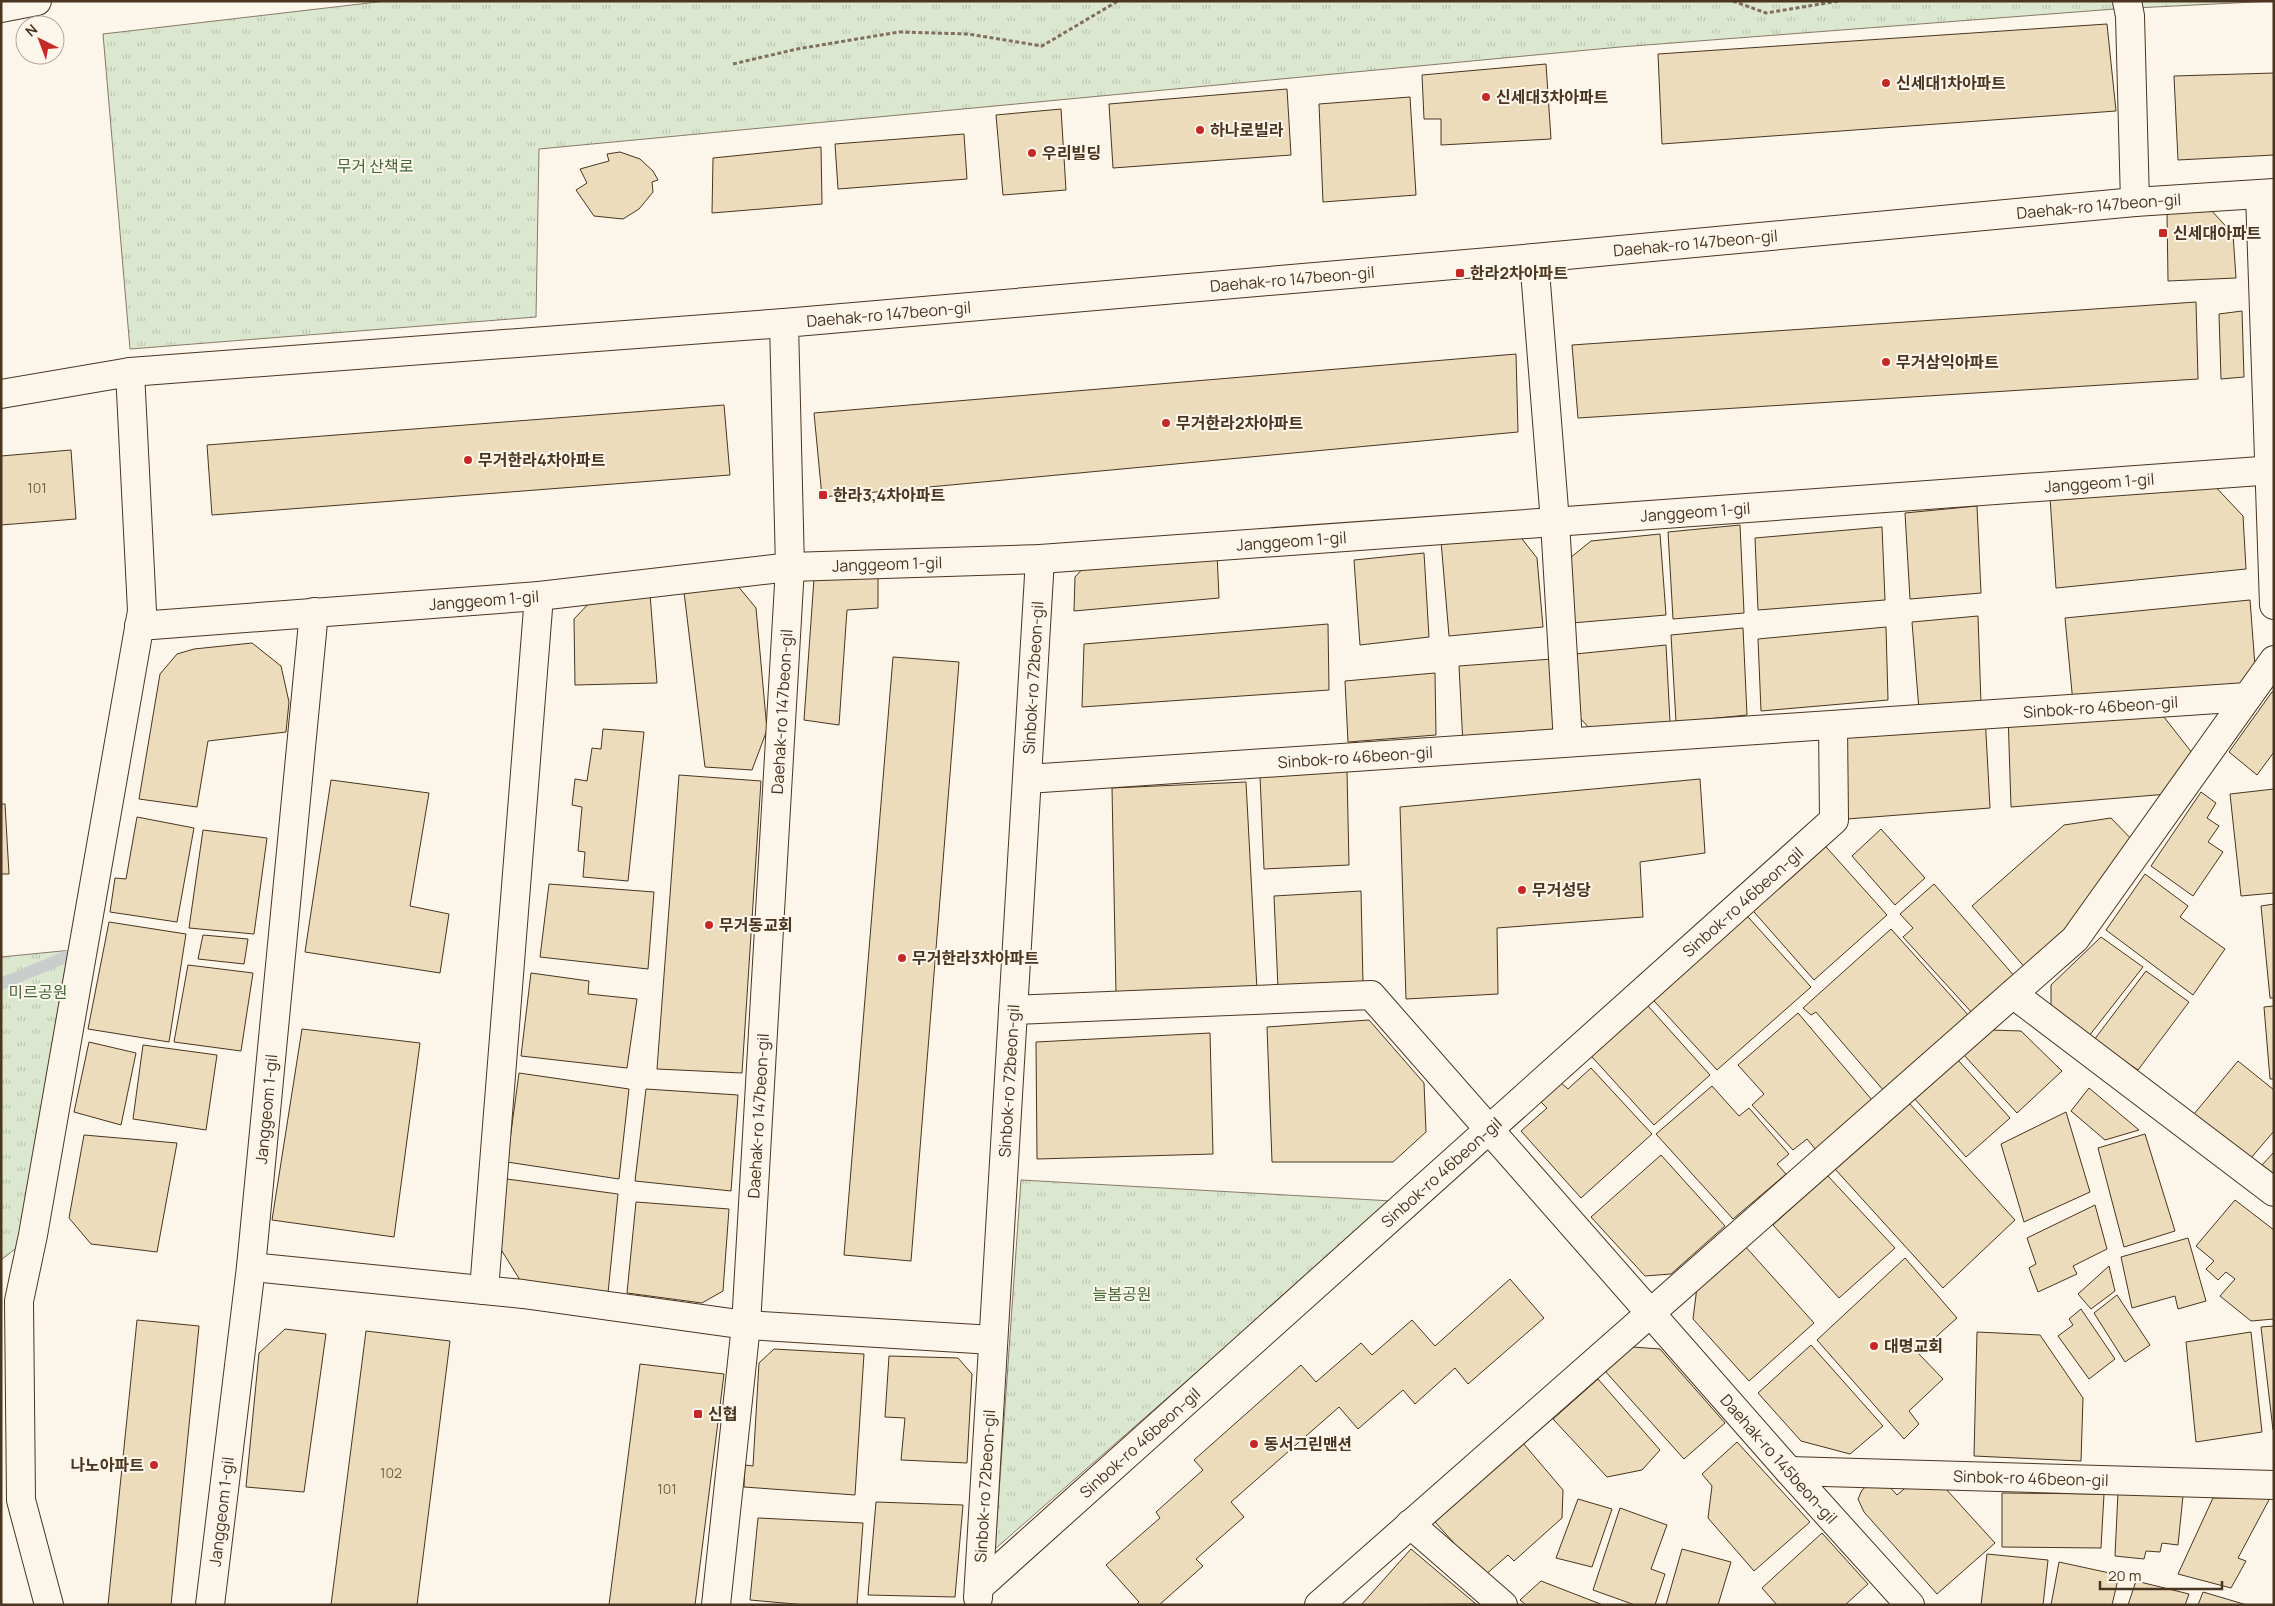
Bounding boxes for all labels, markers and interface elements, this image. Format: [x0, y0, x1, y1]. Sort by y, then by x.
north arrow [15, 15, 65, 65]
text: N [21, 20, 41, 40]
place label: 신세대1차아파트 [1896, 72, 2006, 94]
marker: 신세대1차아파트 [1880, 77, 1892, 89]
place label: 신세대3차아파트 [1496, 86, 1609, 108]
marker: 신세대3차아파트 [1480, 91, 1492, 103]
place label: 하나로빌라 [1210, 119, 1284, 141]
marker: 하나로빌라 [1194, 124, 1206, 136]
place label: 우리빌딩 [1042, 142, 1101, 164]
marker: 우리빌딩 [1026, 147, 1038, 159]
park label: 무거 산책로 [337, 155, 414, 177]
street label: Daehak-ro 147beon-gil [2016, 188, 2182, 224]
place label: 신세대아파트 [2173, 222, 2262, 244]
street label: Daehak-ro 147beon-gil [1612, 224, 1779, 262]
marker: 신세대아파트 [2157, 227, 2169, 239]
street label: Daehak-ro 147beon-gil [1209, 261, 1375, 297]
place label: 한라2차아파트 [1470, 262, 1568, 284]
marker: 한라2차아파트 [1454, 267, 1466, 279]
street label: Daehak-ro 147beon-gil [805, 296, 972, 332]
place label: 무거삼익아파트 [1896, 351, 1999, 373]
marker: 무거삼익아파트 [1880, 356, 1892, 368]
place label: 무거한라2차아파트 [1176, 412, 1304, 434]
marker: 무거한라2차아파트 [1160, 417, 1172, 429]
place label: 무거한라4차아파트 [478, 449, 606, 471]
marker: 무거한라4차아파트 [462, 454, 474, 466]
street label: Janggeom 1-gil [2043, 468, 2155, 498]
house number: 101 [27, 478, 47, 497]
place label: 한라3,4차아파트 [833, 484, 945, 506]
marker: 한라3,4차아파트 [817, 489, 829, 501]
street label: Janggeom 1-gil [1640, 497, 1751, 527]
street label: Janggeom 1-gil [1236, 526, 1347, 556]
street label: Janggeom 1-gil [832, 551, 943, 577]
street label: Janggeom 1-gil [428, 585, 540, 615]
street label: Sinbok-ro 72beon-gil [1017, 600, 1048, 755]
street label: Daehak-ro 147beon-gil [766, 629, 797, 795]
street label: Sinbok-ro 46beon-gil [2022, 691, 2179, 723]
street label: Sinbok-ro 46beon-gil [1277, 741, 1434, 773]
street label: Sinbok-ro 46beon-gil [1678, 842, 1808, 962]
place label: 무거성당 [1532, 879, 1591, 901]
marker: 무거성당 [1516, 884, 1528, 896]
place label: 무거동교회 [719, 914, 793, 936]
marker: 무거동교회 [703, 919, 715, 931]
place label: 무거한라3차아파트 [912, 947, 1039, 969]
marker: 무거한라3차아파트 [896, 952, 908, 964]
park label: 미르공원 [9, 981, 67, 1003]
street label: Sinbok-ro 72beon-gil [993, 1004, 1024, 1158]
street label: Daehak-ro 147beon-gil [742, 1033, 774, 1199]
street label: Janggeom 1-gil [250, 1053, 282, 1165]
street label: Sinbok-ro 46beon-gil [1376, 1112, 1506, 1232]
park label: 늘봄공원 [1093, 1283, 1151, 1305]
place label: 대명교회 [1884, 1335, 1943, 1357]
marker: 대명교회 [1868, 1340, 1880, 1352]
street label: Sinbok-ro 46beon-gil [1075, 1383, 1205, 1503]
street label: Daehak-ro 145beon-gil [1715, 1389, 1842, 1528]
place label: 신협 [708, 1403, 737, 1425]
marker: 신협 [692, 1408, 704, 1420]
street label: Sinbok-ro 72beon-gil [969, 1409, 1000, 1563]
place label: 동서그린맨션 [1264, 1433, 1352, 1455]
marker: 동서그린맨션 [1248, 1438, 1260, 1450]
place label: 나노아파트 [70, 1454, 144, 1476]
street label: Janggeom 1-gil [204, 1456, 239, 1568]
marker: 나노아파트 [148, 1459, 160, 1471]
house number: 102 [380, 1463, 402, 1482]
street label: Sinbok-ro 46beon-gil [1953, 1465, 2109, 1491]
house number: 101 [657, 1479, 677, 1498]
scale bar [2100, 1558, 2222, 1590]
text: 20 m [2108, 1565, 2141, 1586]

